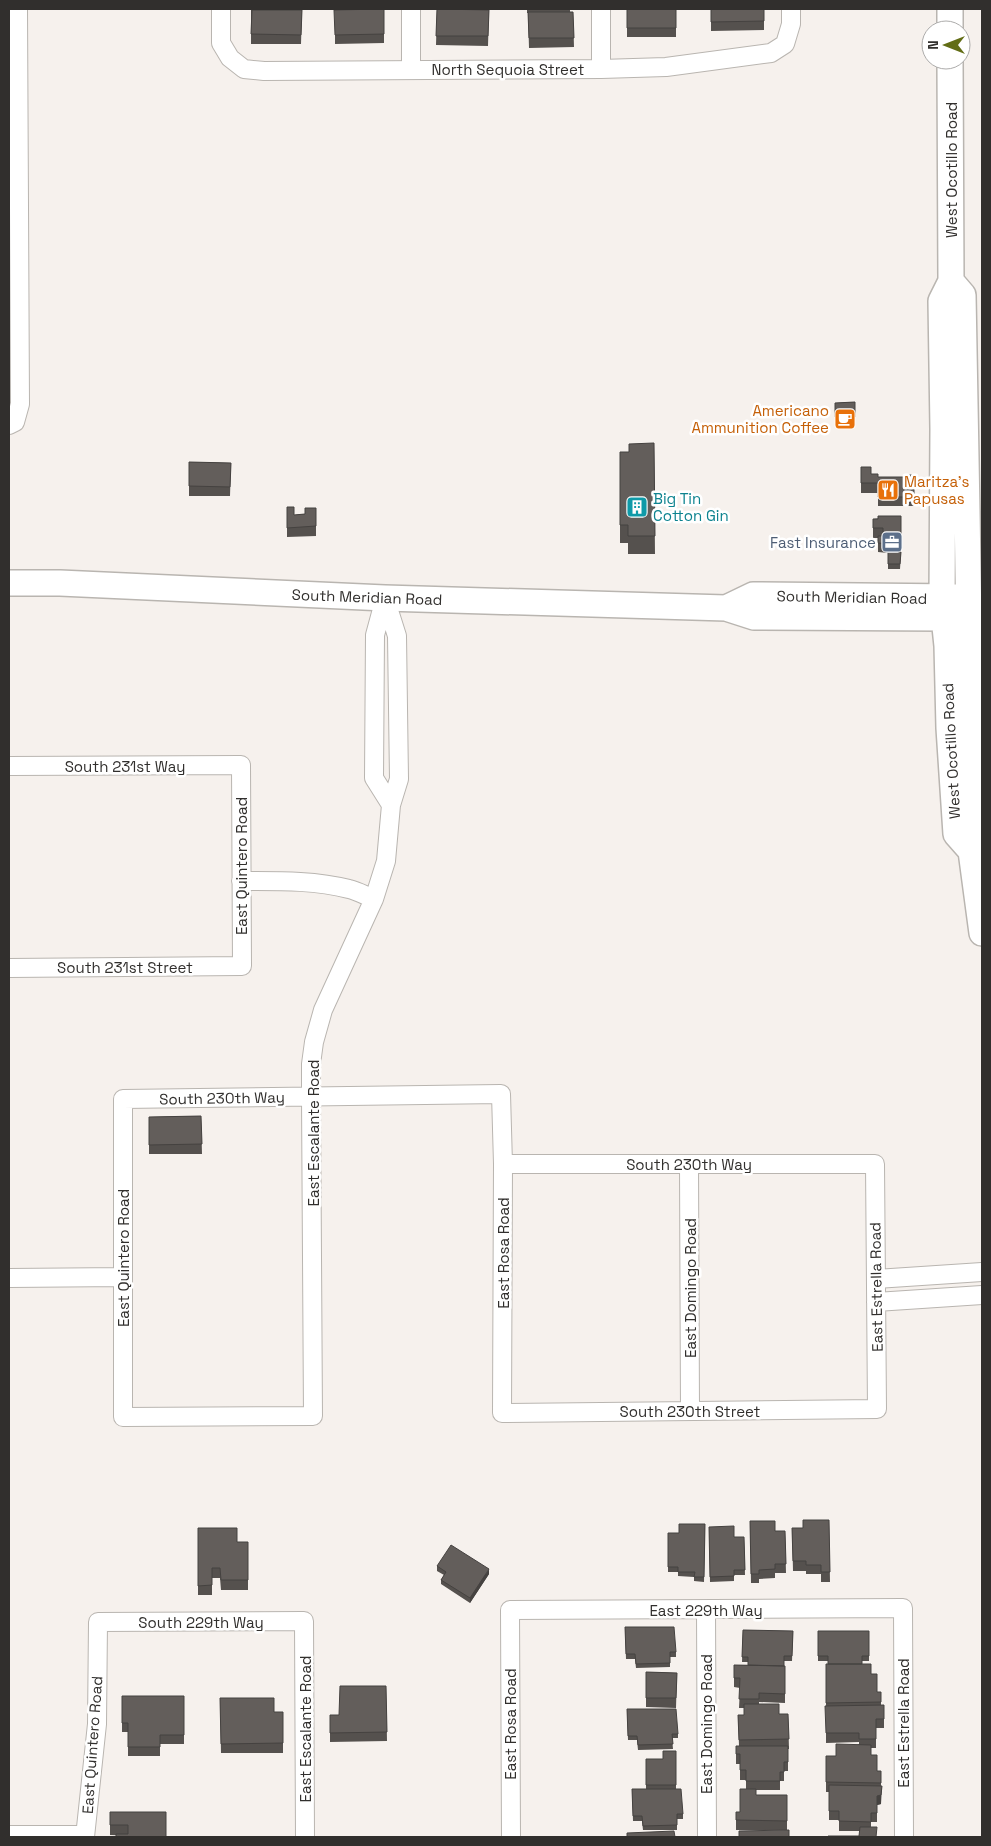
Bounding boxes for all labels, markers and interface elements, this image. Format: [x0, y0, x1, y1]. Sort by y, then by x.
north arrow [921, 20, 971, 70]
text: N [924, 40, 942, 50]
street label: North Sequoia Street [431, 60, 585, 79]
street label: West Ocotillo Road [942, 102, 961, 238]
place label: Americano Ammunition Coffee [691, 401, 829, 437]
cafe icon: Americano Ammunition Coffee [833, 407, 857, 431]
place label: Maritza's Papusas [904, 472, 970, 508]
restaurant icon: Maritza's Papusas [876, 478, 900, 502]
place label: Big Tin Cotton Gin [653, 489, 729, 525]
building icon: Big Tin Cotton Gin [625, 495, 649, 519]
office icon: Fast Insurance [880, 530, 904, 554]
place label: Fast Insurance [770, 533, 876, 552]
street label: South Meridian Road [291, 585, 443, 609]
street label: South Meridian Road [777, 586, 927, 608]
street label: West Ocotillo Road [938, 683, 964, 819]
street label: South 231st Way [65, 757, 185, 776]
street label: East Quintero Road [232, 797, 251, 935]
street label: South 231st Street [57, 958, 193, 977]
street label: East Escalante Road [304, 1060, 323, 1206]
street label: South 230th Way [159, 1087, 285, 1109]
street label: South 230th Way [626, 1155, 752, 1174]
street label: East Quintero Road [114, 1189, 133, 1327]
street label: East Rosa Road [494, 1197, 513, 1309]
street label: East Domingo Road [681, 1218, 700, 1358]
street label: East Estrella Road [865, 1222, 887, 1352]
street label: South 230th Street [619, 1402, 761, 1421]
street label: East 229th Way [649, 1601, 763, 1620]
street label: South 229th Way [138, 1613, 264, 1632]
street label: East Domingo Road [697, 1654, 716, 1794]
street label: East Escalante Road [296, 1656, 315, 1802]
street label: East Estrella Road [894, 1658, 913, 1788]
street label: East Rosa Road [501, 1668, 520, 1780]
street label: East Quintero Road [78, 1675, 106, 1815]

